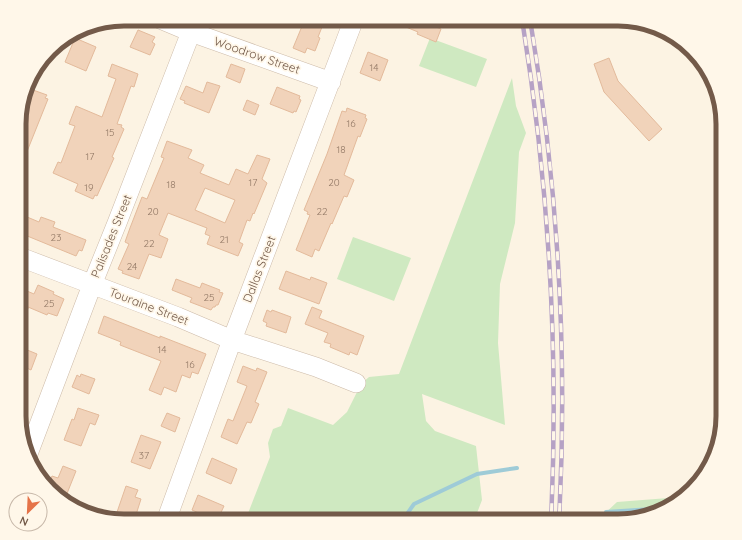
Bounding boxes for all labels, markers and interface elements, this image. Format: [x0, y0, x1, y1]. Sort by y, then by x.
street label: Woodrow Street [212, 33, 302, 77]
house number: 14 [370, 61, 378, 74]
house number: 16 [346, 117, 356, 130]
house number: 15 [105, 126, 115, 139]
house number: 18 [336, 143, 346, 156]
house number: 17 [86, 150, 94, 163]
house number: 17 [249, 176, 257, 189]
house number: 20 [328, 176, 340, 189]
house number: 18 [166, 178, 176, 191]
house number: 19 [84, 181, 94, 194]
street label: Palisades Street [87, 192, 135, 280]
house number: 20 [147, 205, 159, 218]
house number: 22 [316, 205, 328, 218]
house number: 23 [51, 231, 61, 244]
house number: 21 [219, 233, 229, 246]
street label: Dallas Street [239, 233, 279, 305]
house number: 22 [143, 237, 155, 250]
house number: 24 [127, 260, 137, 273]
street label: Touraine Street [107, 284, 191, 328]
house number: 25 [204, 291, 215, 304]
house number: 25 [44, 297, 55, 310]
house number: 14 [158, 343, 166, 356]
house number: 16 [185, 358, 195, 371]
house number: 37 [139, 449, 149, 462]
north arrow [8, 492, 48, 532]
text: N [17, 513, 30, 529]

